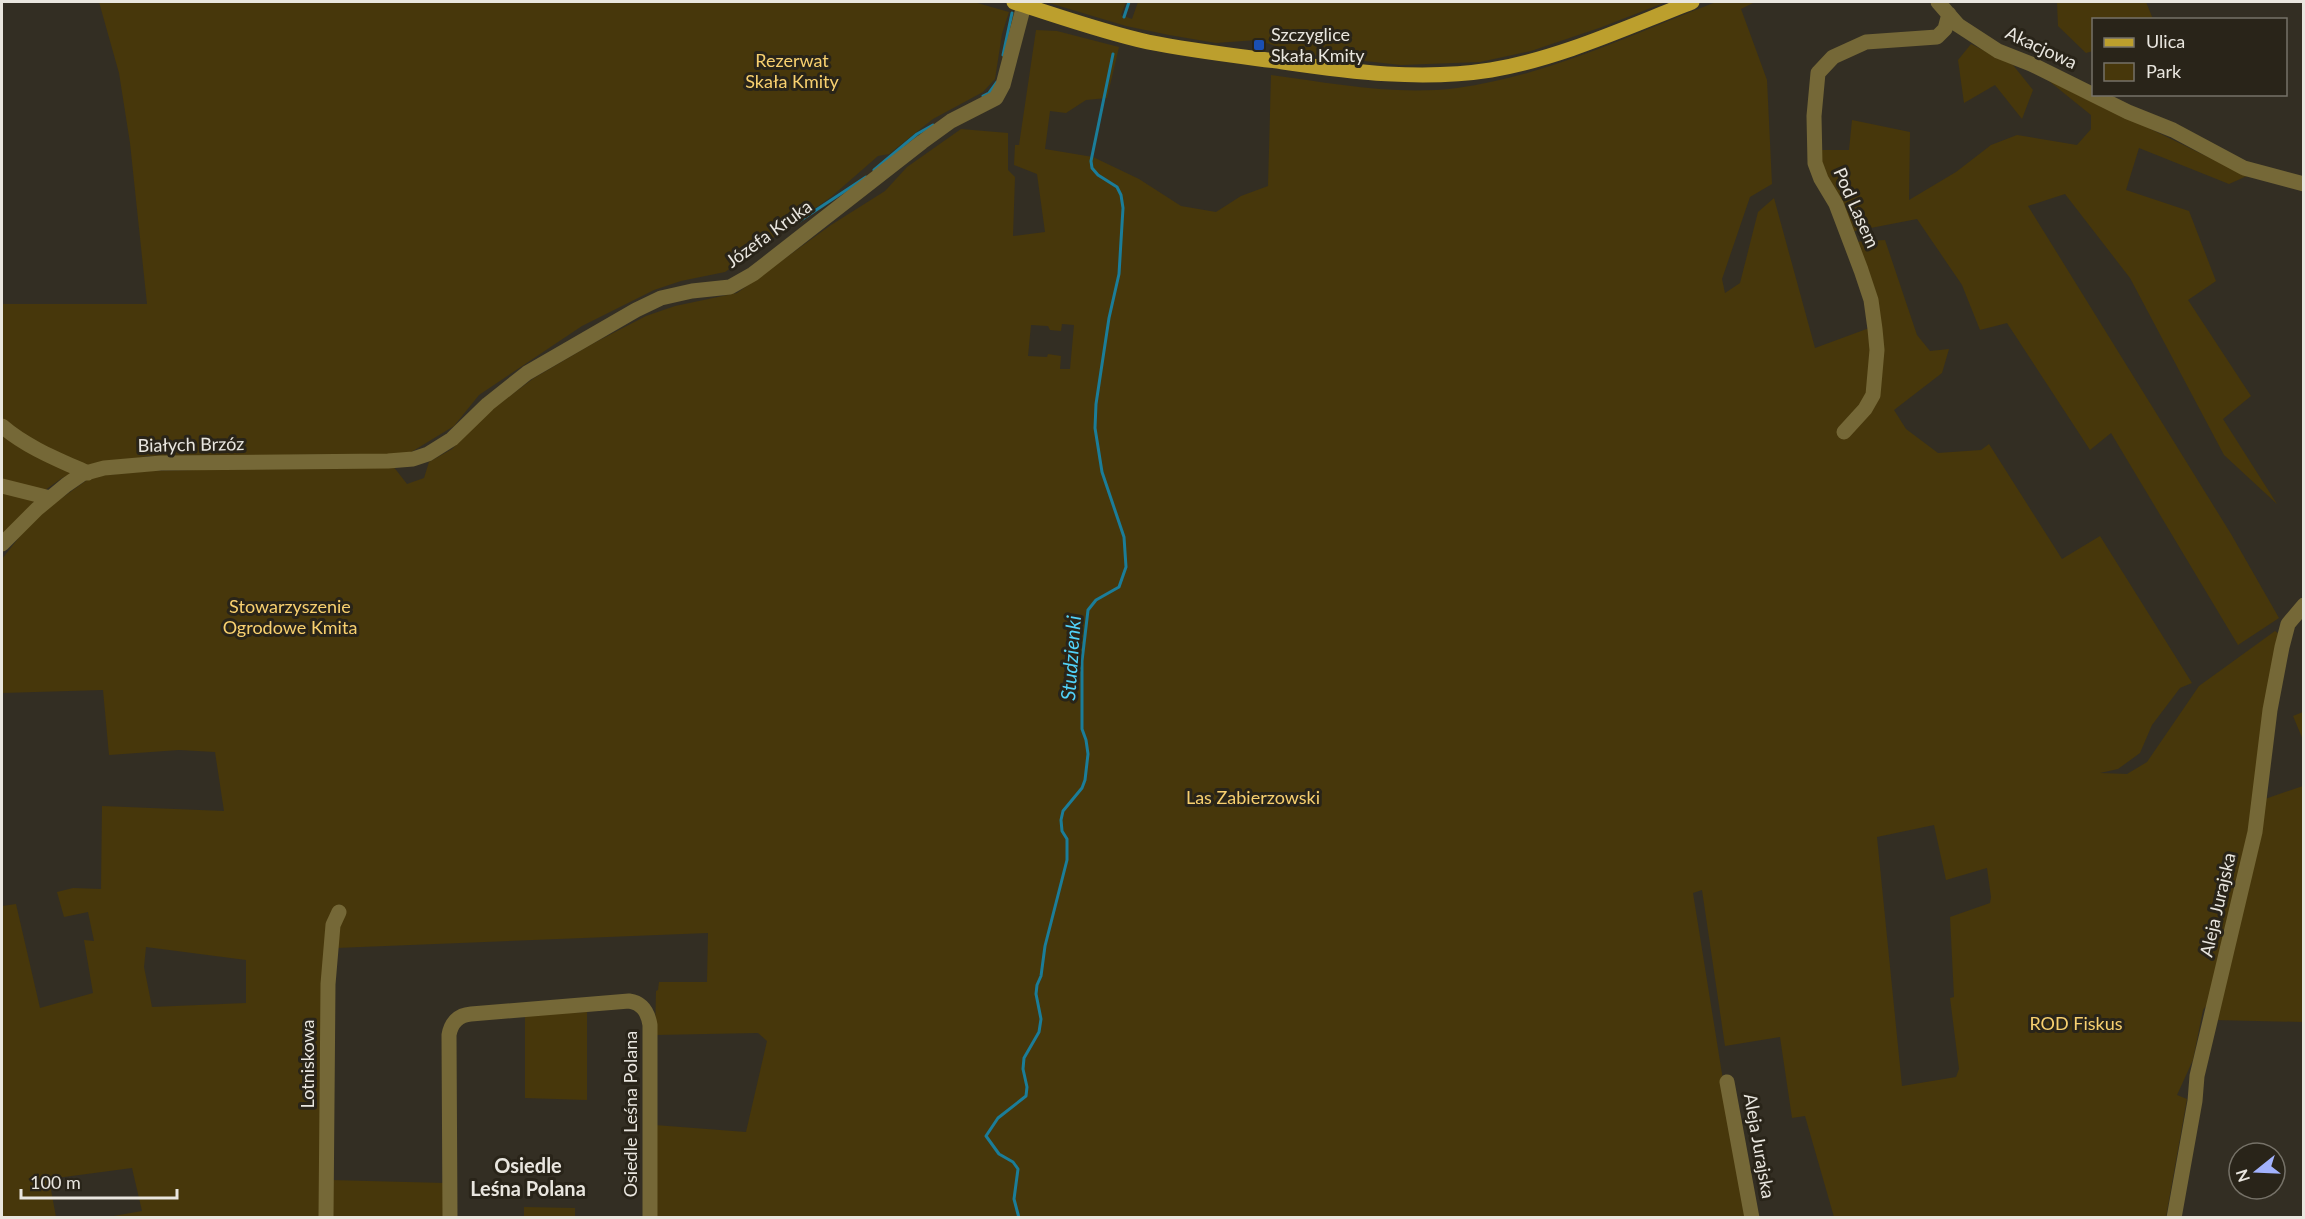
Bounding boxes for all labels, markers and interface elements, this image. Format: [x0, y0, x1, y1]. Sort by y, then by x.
legend [2092, 18, 2287, 96]
street label: Akacjowa [2002, 21, 2081, 73]
place label: Szczyglice Skała Kmity [1271, 23, 1365, 66]
text: Ulica [2146, 30, 2185, 52]
marker: Szczyglice Skała Kmity [1252, 38, 1266, 52]
park label: Rezerwat Skała Kmity [745, 49, 840, 92]
text: Park [2146, 60, 2182, 82]
street label: Pod Lasem [1829, 164, 1884, 251]
street label: Józefa Kruka [721, 195, 816, 272]
street label: Białych Brzóz [137, 432, 245, 456]
park label: Stowarzyszenie Ogrodowe Kmita [223, 595, 357, 638]
water label: Studzienki [1055, 614, 1085, 701]
park label: Las Zabierzowski [1186, 786, 1320, 808]
street label: Aleja Jurajska [2194, 851, 2240, 959]
park label: ROD Fiskus [2029, 1012, 2123, 1034]
street label: Lotniskowa [296, 1020, 318, 1108]
street label: Osiedle Leśna Polana [619, 1031, 641, 1197]
street label: Aleja Jurajska [1740, 1092, 1780, 1200]
north arrow [2227, 1141, 2287, 1201]
district label: Osiedle Leśna Polana [470, 1153, 586, 1200]
scale bar [21, 1162, 177, 1200]
text: N [2231, 1167, 2253, 1185]
text: 100 m [30, 1171, 81, 1193]

